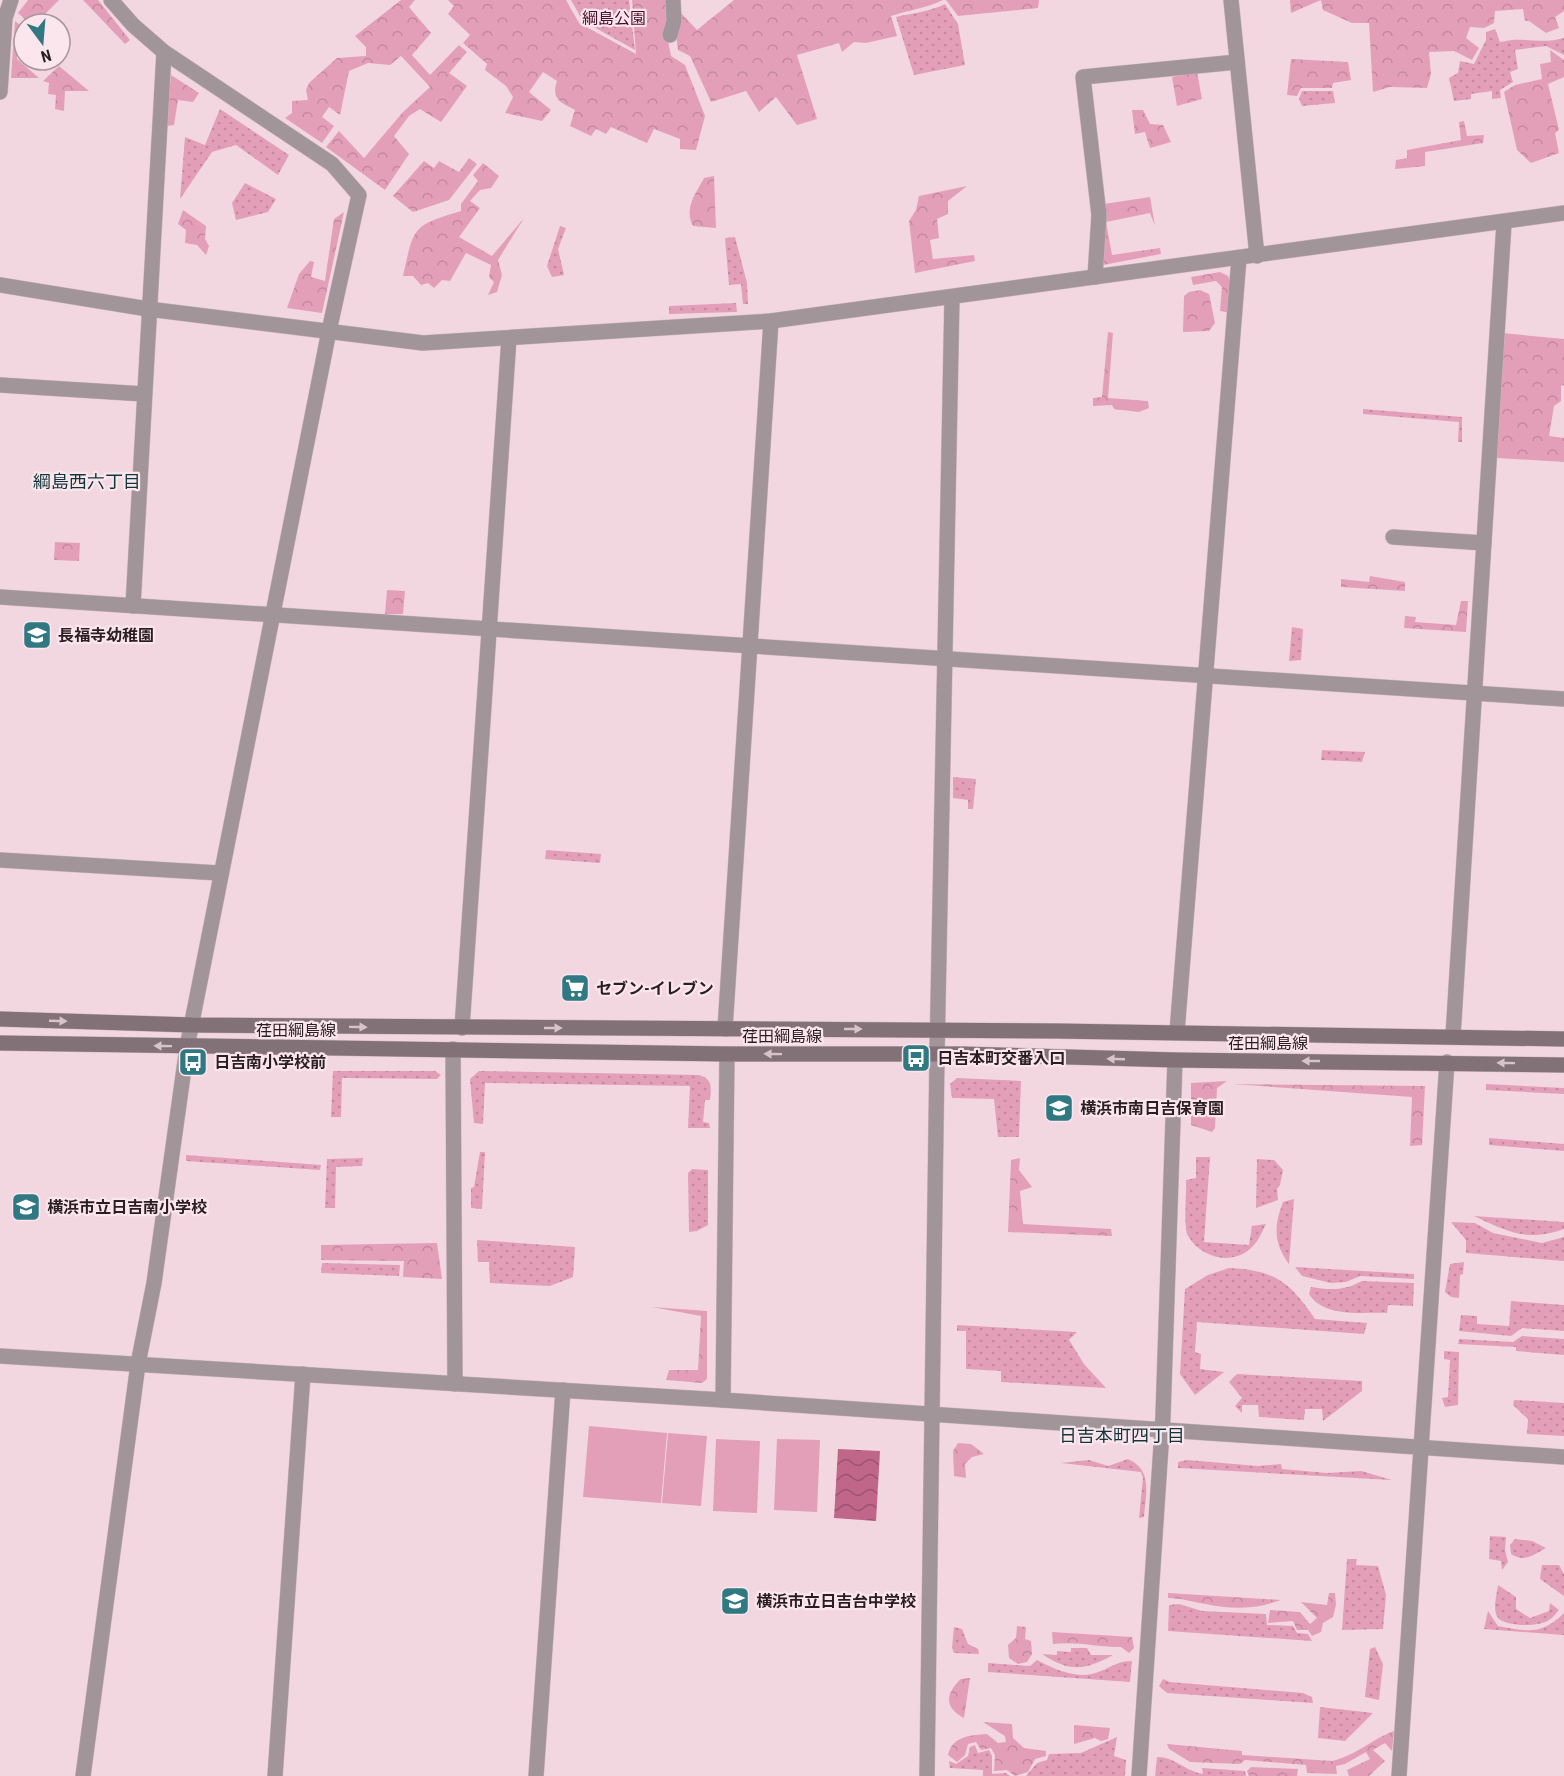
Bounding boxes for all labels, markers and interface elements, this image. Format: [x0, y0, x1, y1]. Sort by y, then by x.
park label: 綱島公園 [582, 9, 646, 28]
north arrow [12, 12, 72, 72]
text: N [39, 45, 53, 66]
district label: 綱島西六丁目 [33, 471, 141, 492]
school or university icon: 長福寺幼稚園 [21, 619, 53, 651]
place label: 長福寺幼稚園 [58, 626, 154, 645]
supermarket icon: セブン-イレブン [559, 972, 591, 1004]
place label: セブン-イレブン [596, 979, 714, 998]
one-way arrow [49, 1016, 68, 1025]
street label: 荏田綱島線 [256, 1021, 336, 1040]
one-way arrow [349, 1022, 368, 1032]
one-way arrow [544, 1023, 563, 1033]
one-way arrow [844, 1024, 863, 1034]
street label: 荏田綱島線 [742, 1027, 822, 1046]
street label: 荏田綱島線 [1228, 1034, 1308, 1053]
one-way arrow [154, 1041, 173, 1051]
bus stop icon: 日吉本町交番入口 [900, 1042, 932, 1074]
bus stop icon: 日吉南小学校前 [177, 1046, 209, 1078]
place label: 日吉本町交番入口 [937, 1049, 1065, 1068]
one-way arrow [764, 1050, 783, 1059]
place label: 日吉南小学校前 [214, 1053, 326, 1072]
one-way arrow [1106, 1054, 1125, 1063]
one-way arrow [1301, 1056, 1320, 1066]
one-way arrow [1496, 1058, 1515, 1068]
school or university icon: 横浜市南日吉保育園 [1043, 1092, 1075, 1124]
place label: 横浜市南日吉保育園 [1080, 1099, 1224, 1118]
school or university icon: 横浜市立日吉南小学校 [10, 1191, 42, 1223]
place label: 横浜市立日吉南小学校 [47, 1198, 207, 1217]
district label: 日吉本町四丁目 [1059, 1425, 1185, 1446]
school or university icon: 横浜市立日吉台中学校 [719, 1585, 751, 1617]
place label: 横浜市立日吉台中学校 [756, 1592, 916, 1611]

